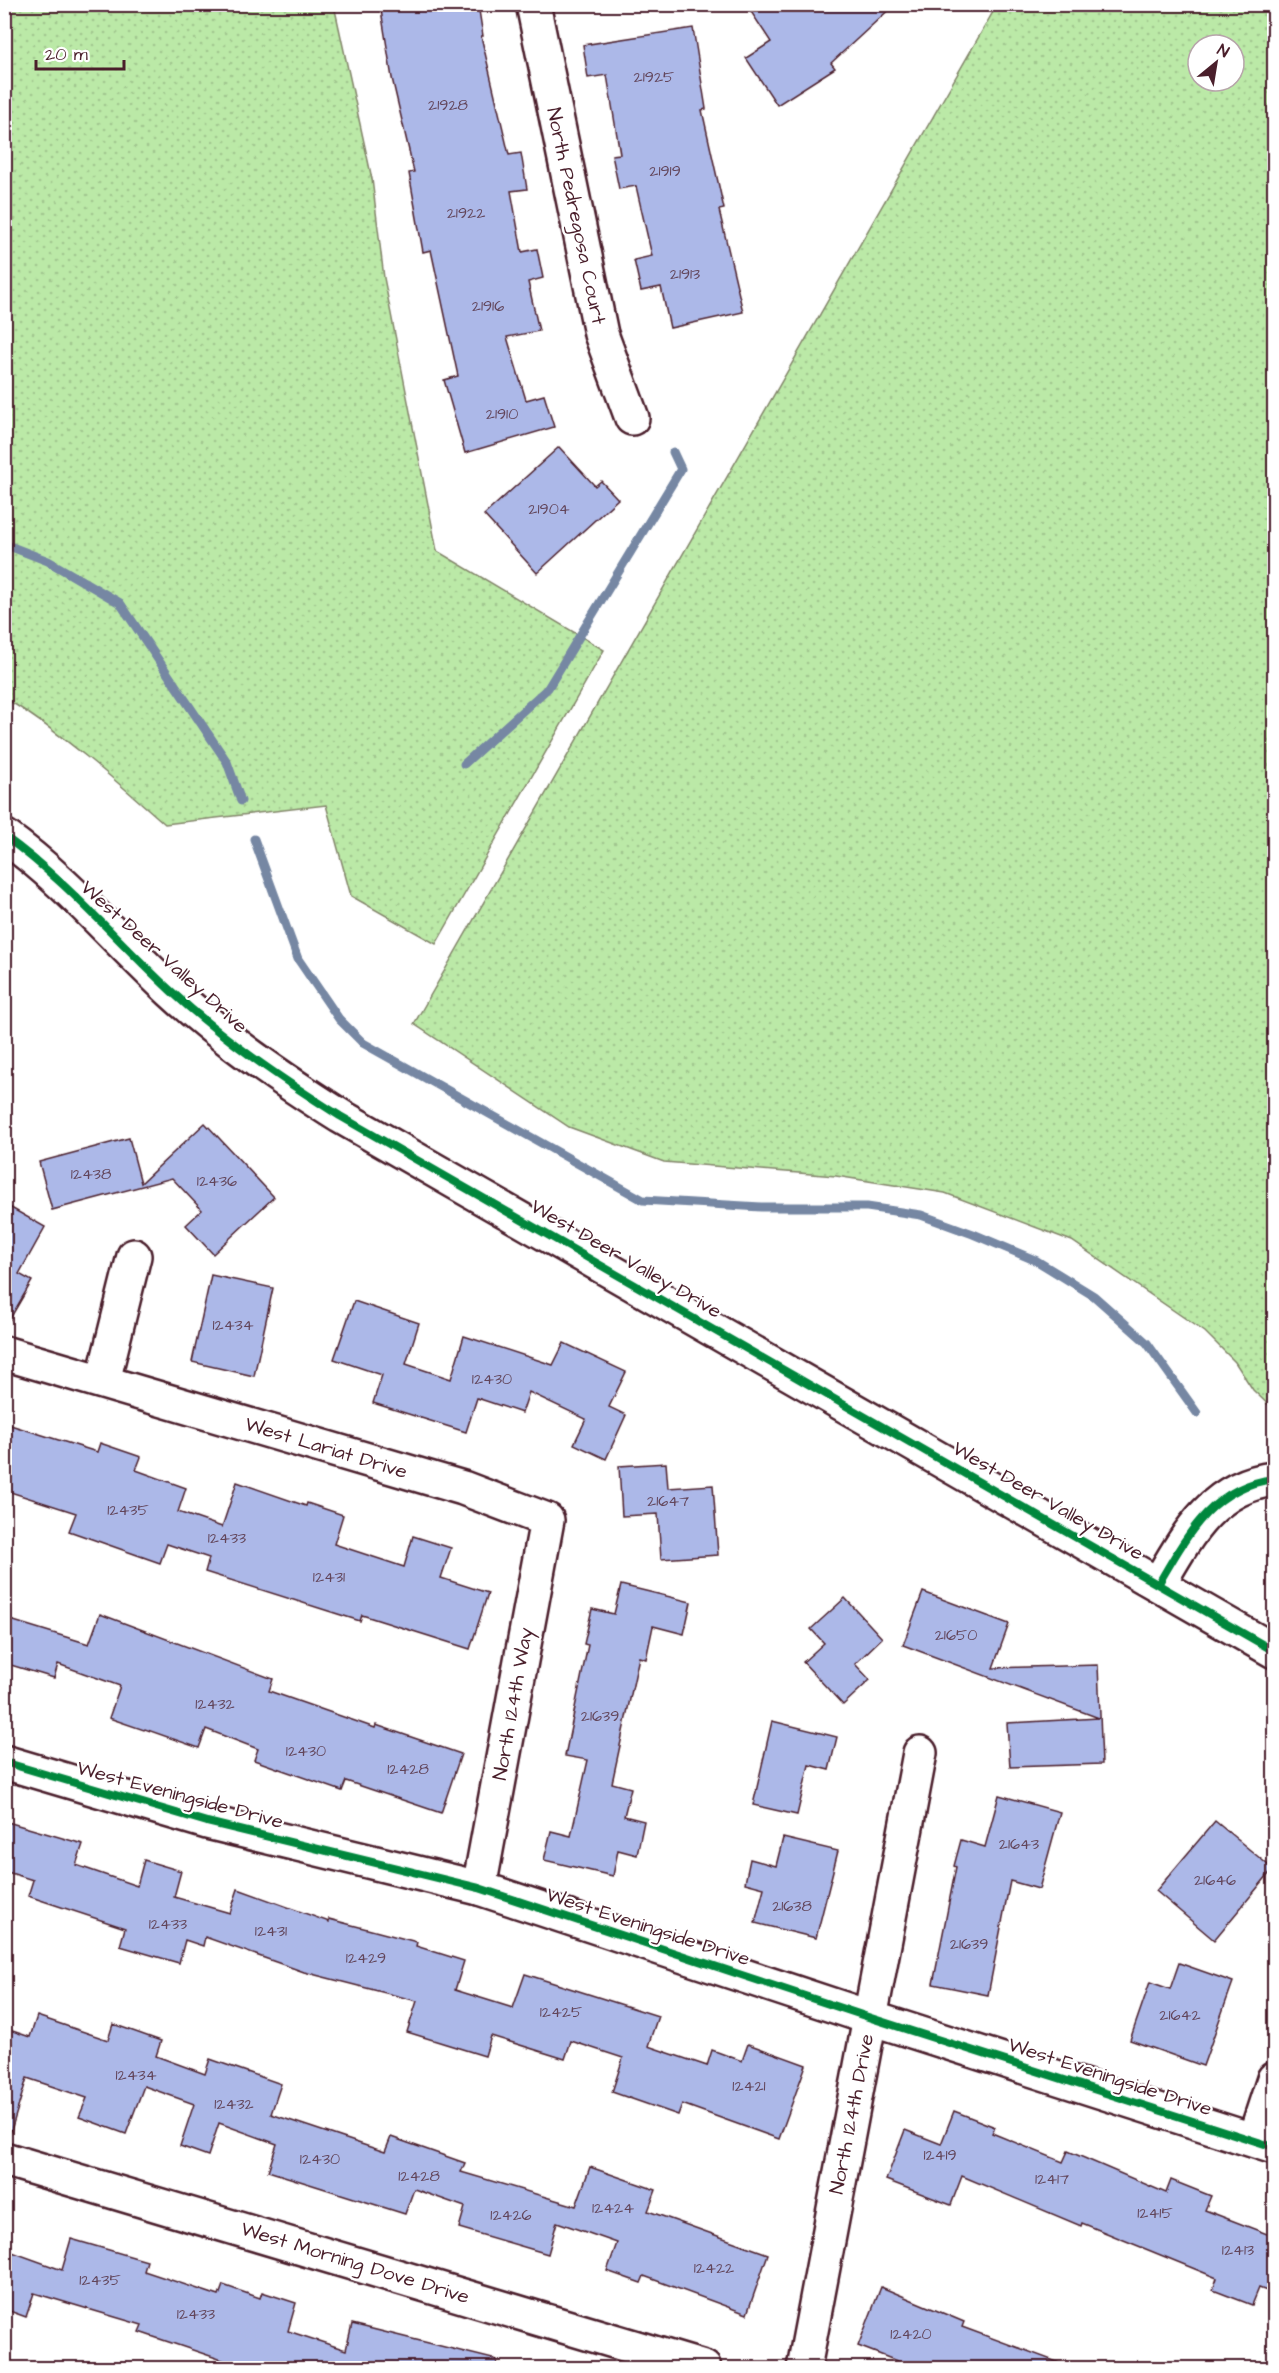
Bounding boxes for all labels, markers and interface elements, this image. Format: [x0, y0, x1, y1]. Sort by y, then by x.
scale bar [36, 33, 124, 71]
north arrow [1186, 33, 1246, 93]
text: N [1213, 39, 1233, 63]
text: 20 m [45, 42, 88, 67]
house number: 21925 [634, 66, 675, 88]
house number: 21928 [428, 94, 468, 116]
street label: North Pedregosa Court [538, 105, 613, 327]
house number: 21919 [649, 160, 681, 182]
house number: 21922 [447, 202, 485, 224]
house number: 21913 [670, 263, 700, 285]
house number: 21916 [472, 295, 504, 317]
house number: 21910 [486, 403, 518, 425]
house number: 21904 [528, 498, 570, 520]
street label: West Deer Valley Drive [74, 874, 254, 1041]
house number: 12438 [71, 1163, 111, 1185]
house number: 12436 [197, 1170, 237, 1192]
street label: West Deer Valley Drive [525, 1193, 727, 1326]
house number: 12434 [212, 1314, 254, 1336]
house number: 12430 [472, 1368, 512, 1390]
street label: West Lariat Drive [241, 1410, 411, 1486]
street label: West Deer Valley Drive [947, 1435, 1149, 1568]
house number: 21647 [647, 1490, 689, 1512]
house number: 12435 [107, 1499, 149, 1521]
house number: 12433 [208, 1527, 246, 1549]
house number: 12431 [313, 1566, 345, 1588]
house number: 21650 [935, 1624, 977, 1646]
street label: North 124th Way [486, 1626, 541, 1783]
house number: 12432 [195, 1693, 235, 1715]
house number: 21639 [581, 1705, 619, 1727]
house number: 12430 [286, 1740, 326, 1762]
street label: West Eveningside Drive [73, 1754, 286, 1837]
house number: 12428 [387, 1758, 429, 1780]
house number: 21643 [999, 1833, 1039, 1855]
house number: 21646 [1194, 1869, 1236, 1891]
street label: West Eveningside Drive [542, 1881, 754, 1974]
house number: 21638 [772, 1895, 812, 1917]
house number: 12433 [149, 1913, 187, 1935]
house number: 12431 [255, 1920, 287, 1942]
house number: 21639 [950, 1933, 988, 1955]
house number: 12429 [346, 1947, 386, 1969]
house number: 12425 [540, 2001, 583, 2023]
house number: 21642 [1159, 2004, 1201, 2026]
street label: North 124th Drive [823, 2031, 881, 2197]
street label: West Eveningside Drive [1004, 2031, 1216, 2124]
house number: 12434 [115, 2064, 157, 2086]
house number: 12421 [732, 2075, 766, 2097]
house number: 12432 [214, 2093, 254, 2115]
house number: 12419 [923, 2144, 957, 2166]
house number: 12430 [300, 2148, 340, 2170]
house number: 12428 [398, 2165, 440, 2187]
house number: 12417 [1035, 2168, 1069, 2190]
house number: 12424 [592, 2197, 634, 2219]
house number: 12415 [1137, 2202, 1173, 2224]
house number: 12426 [490, 2204, 532, 2226]
street label: West Morning Dove Drive [237, 2215, 473, 2312]
house number: 12413 [1222, 2239, 1254, 2261]
house number: 12422 [694, 2257, 734, 2279]
house number: 12435 [79, 2269, 121, 2291]
house number: 12433 [177, 2303, 215, 2325]
house number: 12420 [890, 2323, 932, 2345]

